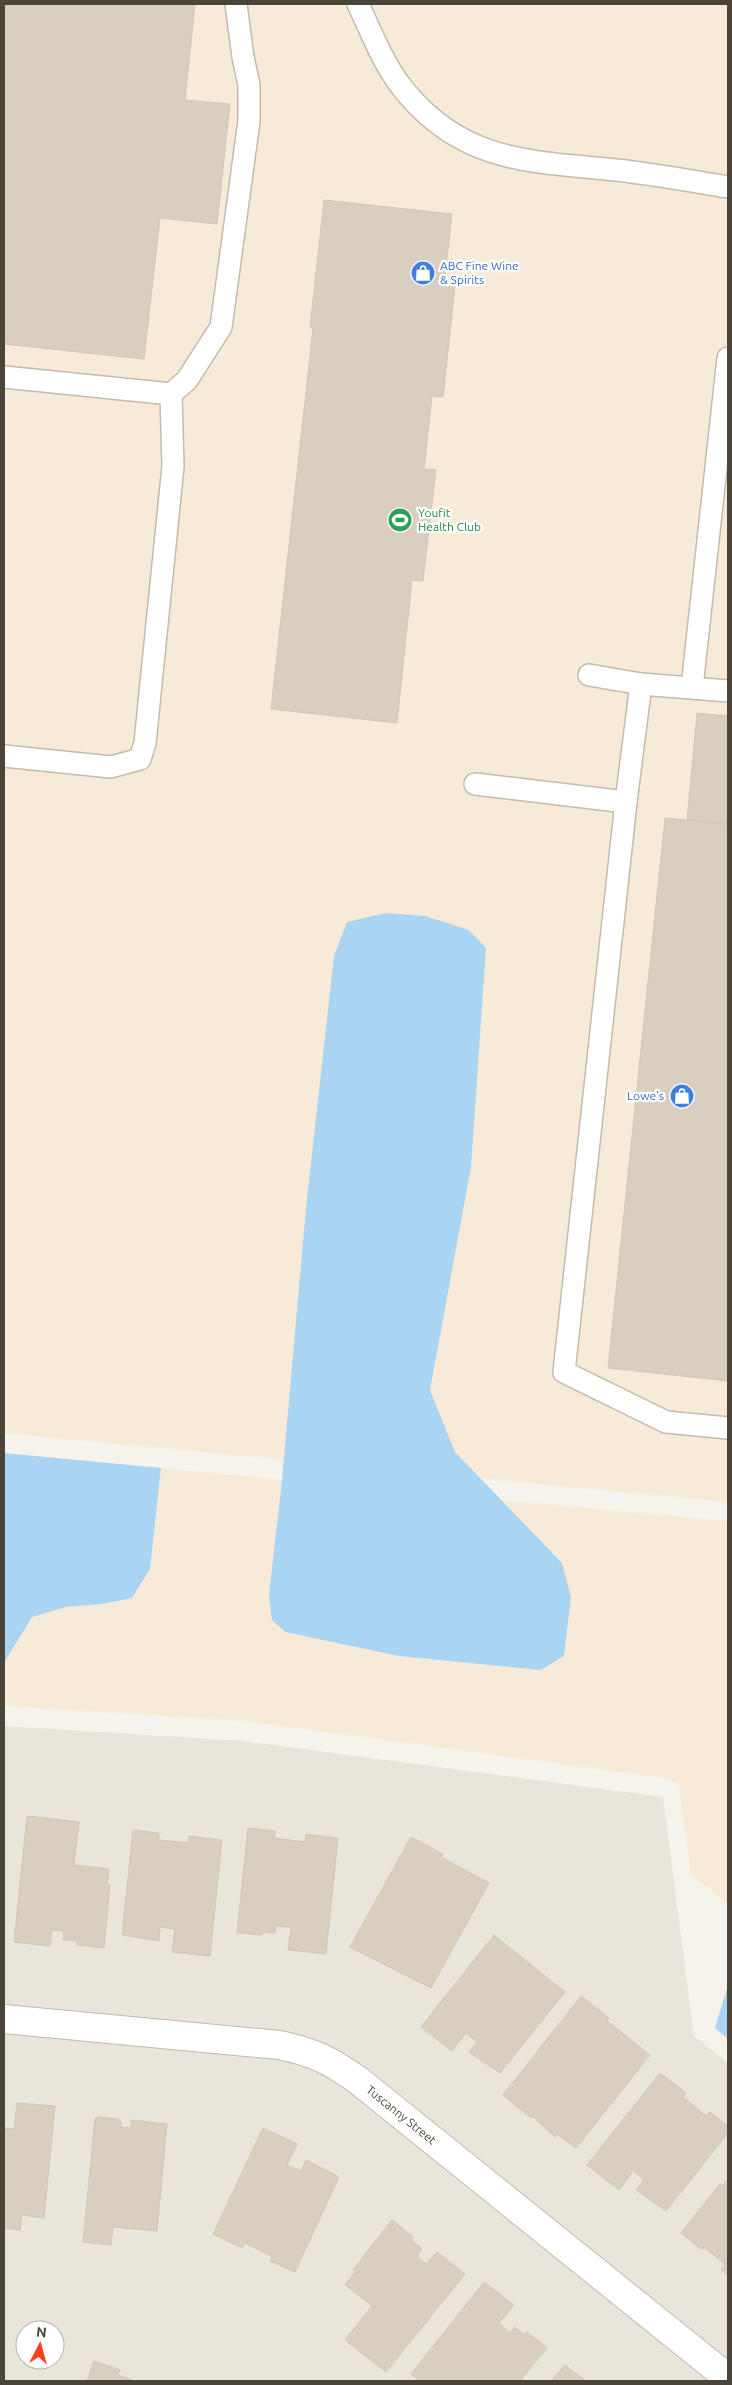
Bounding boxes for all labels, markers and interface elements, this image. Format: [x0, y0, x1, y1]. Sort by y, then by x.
place label: ABC Fine Wine & Spirits [440, 259, 519, 286]
shop icon: ABC Fine Wine & Spirits [410, 260, 436, 286]
place label: Youfit Health Club [418, 506, 481, 533]
sports icon: Youfit Health Club [387, 507, 413, 533]
shop icon: Lowe's [669, 1083, 695, 1109]
place label: Lowe's [627, 1089, 664, 1102]
street label: Tuscanny Street [364, 2083, 439, 2147]
north arrow [15, 2320, 65, 2370]
text: N [35, 2324, 47, 2341]

